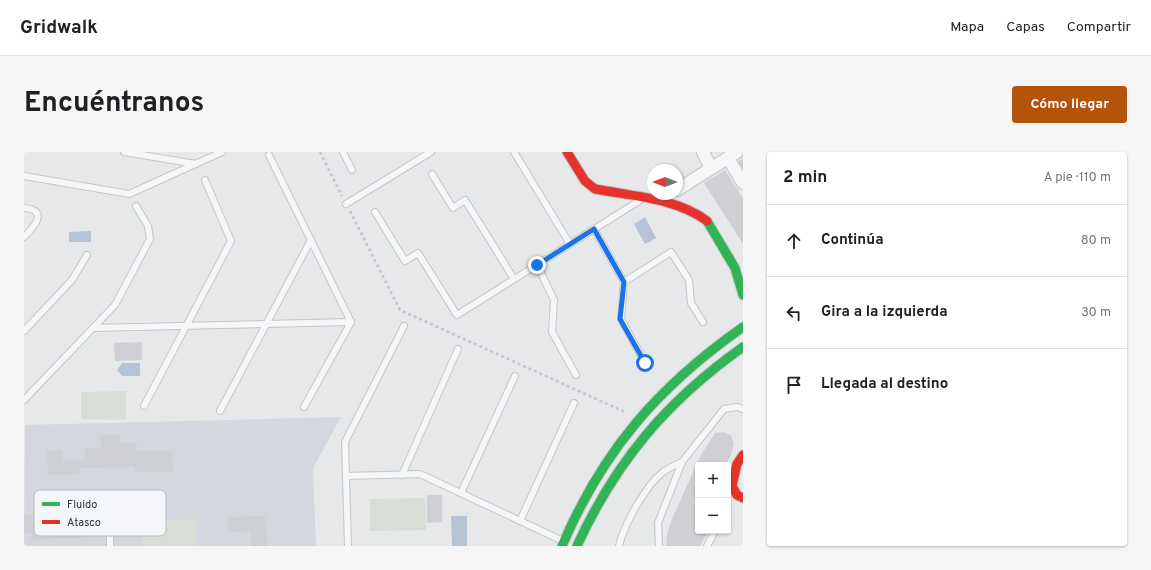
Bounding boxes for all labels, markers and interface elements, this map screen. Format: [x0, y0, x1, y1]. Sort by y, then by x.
text: Gridwalk [20, 16, 98, 40]
text: Mapa [950, 19, 984, 36]
text: Capas [1006, 19, 1045, 36]
text: Compartir [1067, 19, 1131, 36]
text: Encuéntranos [24, 86, 204, 122]
button: Cómo llegar [1012, 86, 1127, 123]
north arrow [647, 164, 683, 200]
text: 2 min [783, 167, 827, 189]
text: A pie · 110 m [1044, 170, 1111, 186]
icon: ahead [783, 230, 805, 252]
text: Continúa [821, 231, 883, 250]
text: 80 m [1081, 233, 1111, 249]
route end [528, 256, 546, 274]
icon: left [783, 302, 805, 324]
text: Gira a la izquierda [821, 303, 948, 322]
text: 30 m [1081, 305, 1111, 321]
route start [636, 354, 654, 372]
icon: arrive [783, 374, 805, 396]
text: Llegada al destino [821, 375, 948, 394]
map controls [695, 462, 731, 534]
button: + [695, 462, 731, 498]
legend [34, 490, 166, 536]
text: Fluido [67, 498, 97, 512]
button: − [695, 498, 731, 534]
text: Atasco [67, 516, 101, 530]

